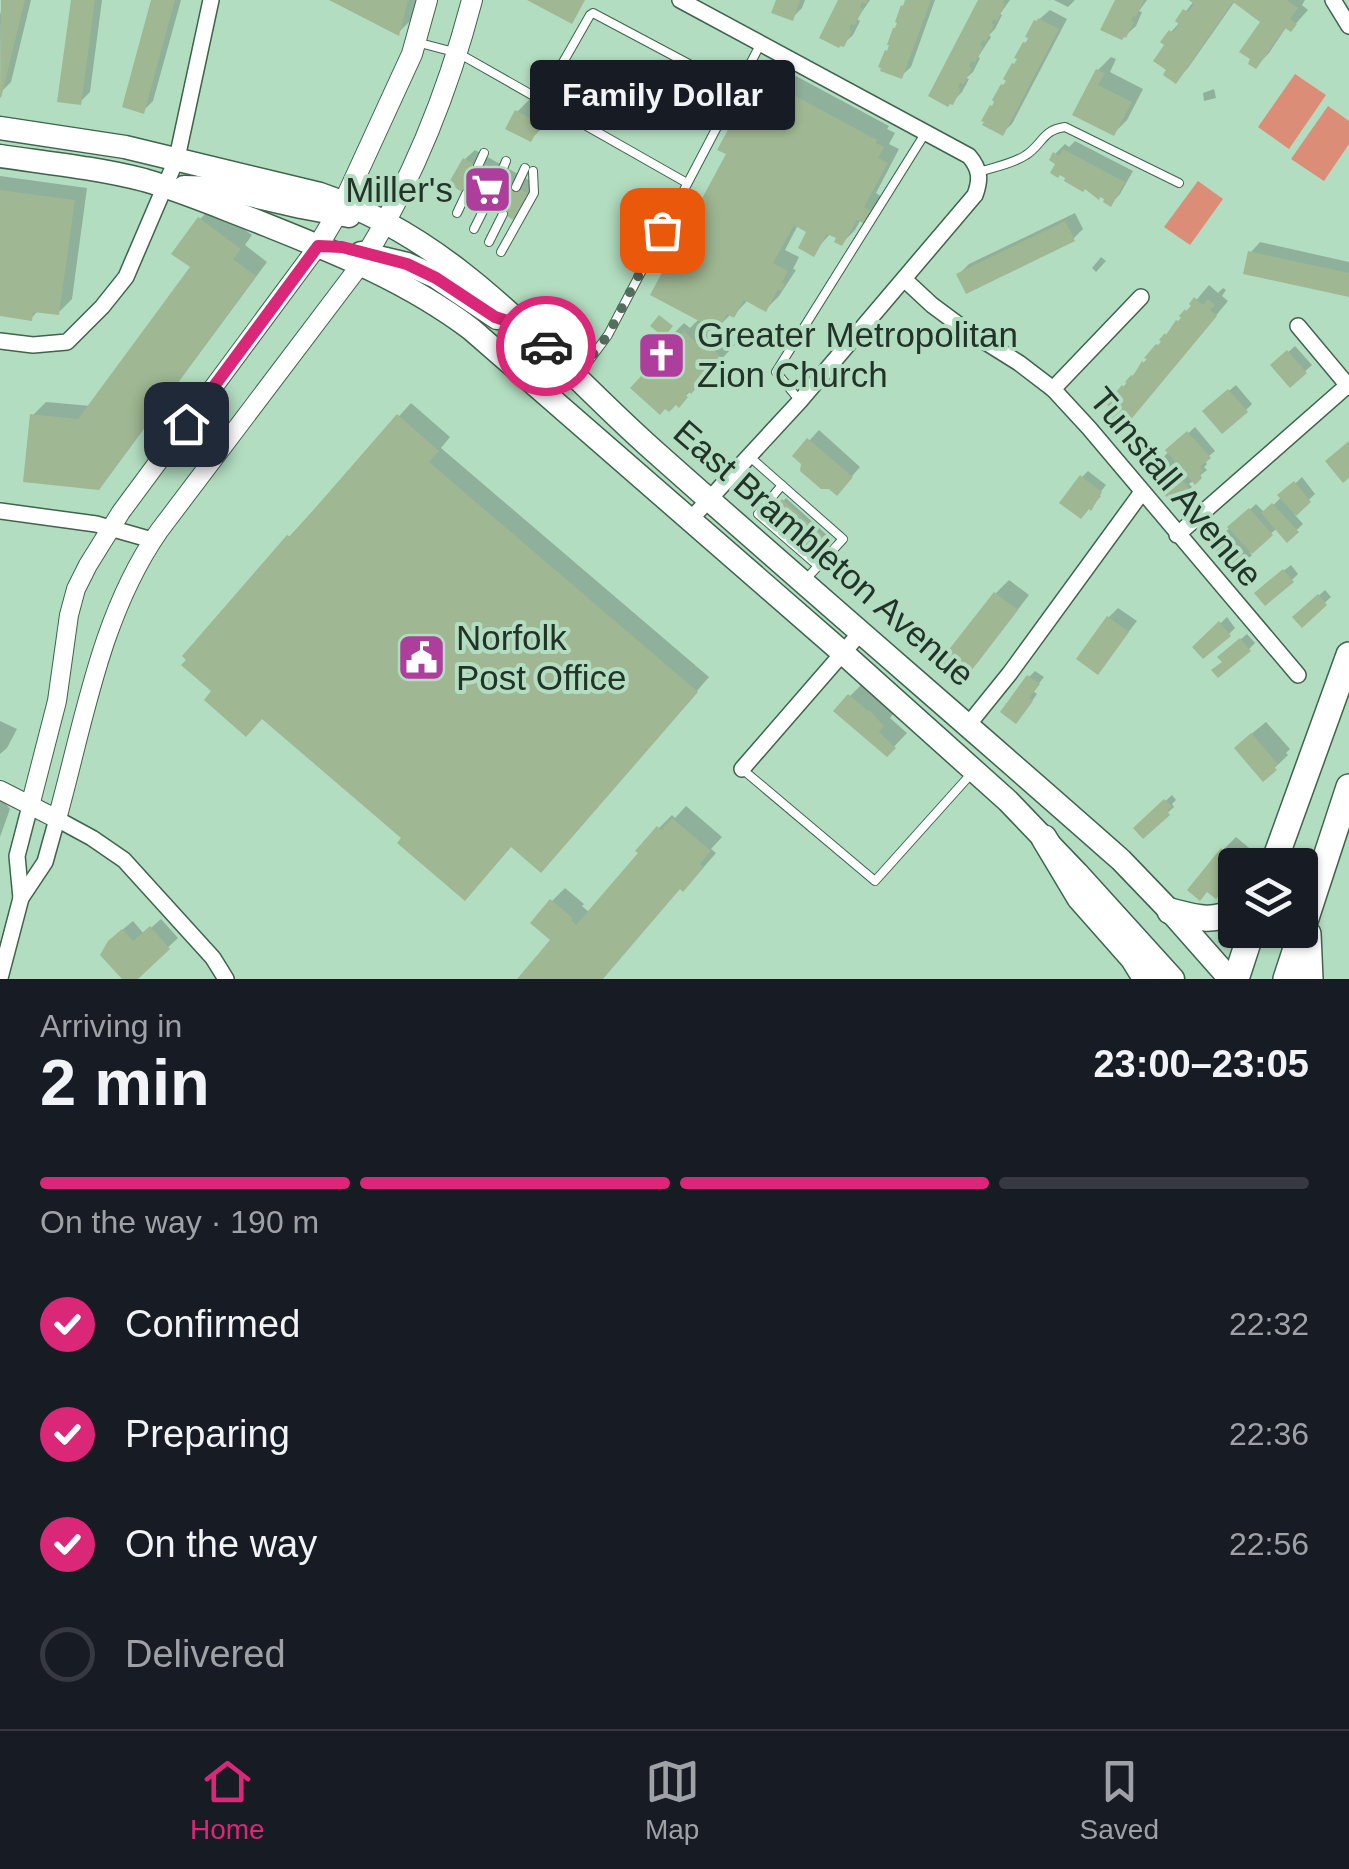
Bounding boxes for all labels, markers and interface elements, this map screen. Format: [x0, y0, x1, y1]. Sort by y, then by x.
callout: Family Dollar [530, 60, 794, 130]
text: Family Dollar [562, 77, 763, 113]
supermarket icon: Miller's [462, 164, 514, 216]
place label: Miller's [345, 170, 453, 209]
pin [620, 188, 705, 273]
icon: bag [635, 203, 690, 258]
courier [496, 296, 596, 396]
place label: Greater Metropolitan Zion Church [697, 315, 1018, 394]
icon: car [519, 319, 574, 374]
church icon: Greater Metropolitan Zion Church [636, 329, 688, 381]
street label: Tunstall Avenue [1082, 379, 1271, 594]
pin [144, 382, 229, 467]
icon: home [159, 397, 214, 452]
street label: East Brambleton Avenue [666, 412, 982, 694]
place label: Norfolk Post Office [456, 618, 627, 697]
public building icon: Norfolk Post Office [395, 632, 447, 684]
map controls [1218, 848, 1318, 948]
button: layers [1218, 848, 1318, 948]
text: Arriving in [40, 1008, 182, 1044]
text: 23:00–23:05 [1093, 1043, 1309, 1085]
text: 2 min [40, 1046, 210, 1119]
text: On the way · 190 m [40, 1204, 319, 1240]
icon: check [40, 1297, 95, 1352]
text: Confirmed [125, 1303, 300, 1345]
text: 22:32 [1229, 1306, 1309, 1342]
icon: check [40, 1407, 95, 1462]
text: Preparing [125, 1413, 290, 1455]
text: 22:36 [1229, 1416, 1309, 1452]
icon: check [40, 1517, 95, 1572]
text: On the way [125, 1523, 317, 1565]
text: 22:56 [1229, 1526, 1309, 1562]
text: Delivered [125, 1633, 286, 1675]
tab: Home [190, 1754, 265, 1846]
tab: Map [645, 1754, 700, 1846]
tab: Saved [1080, 1754, 1159, 1846]

